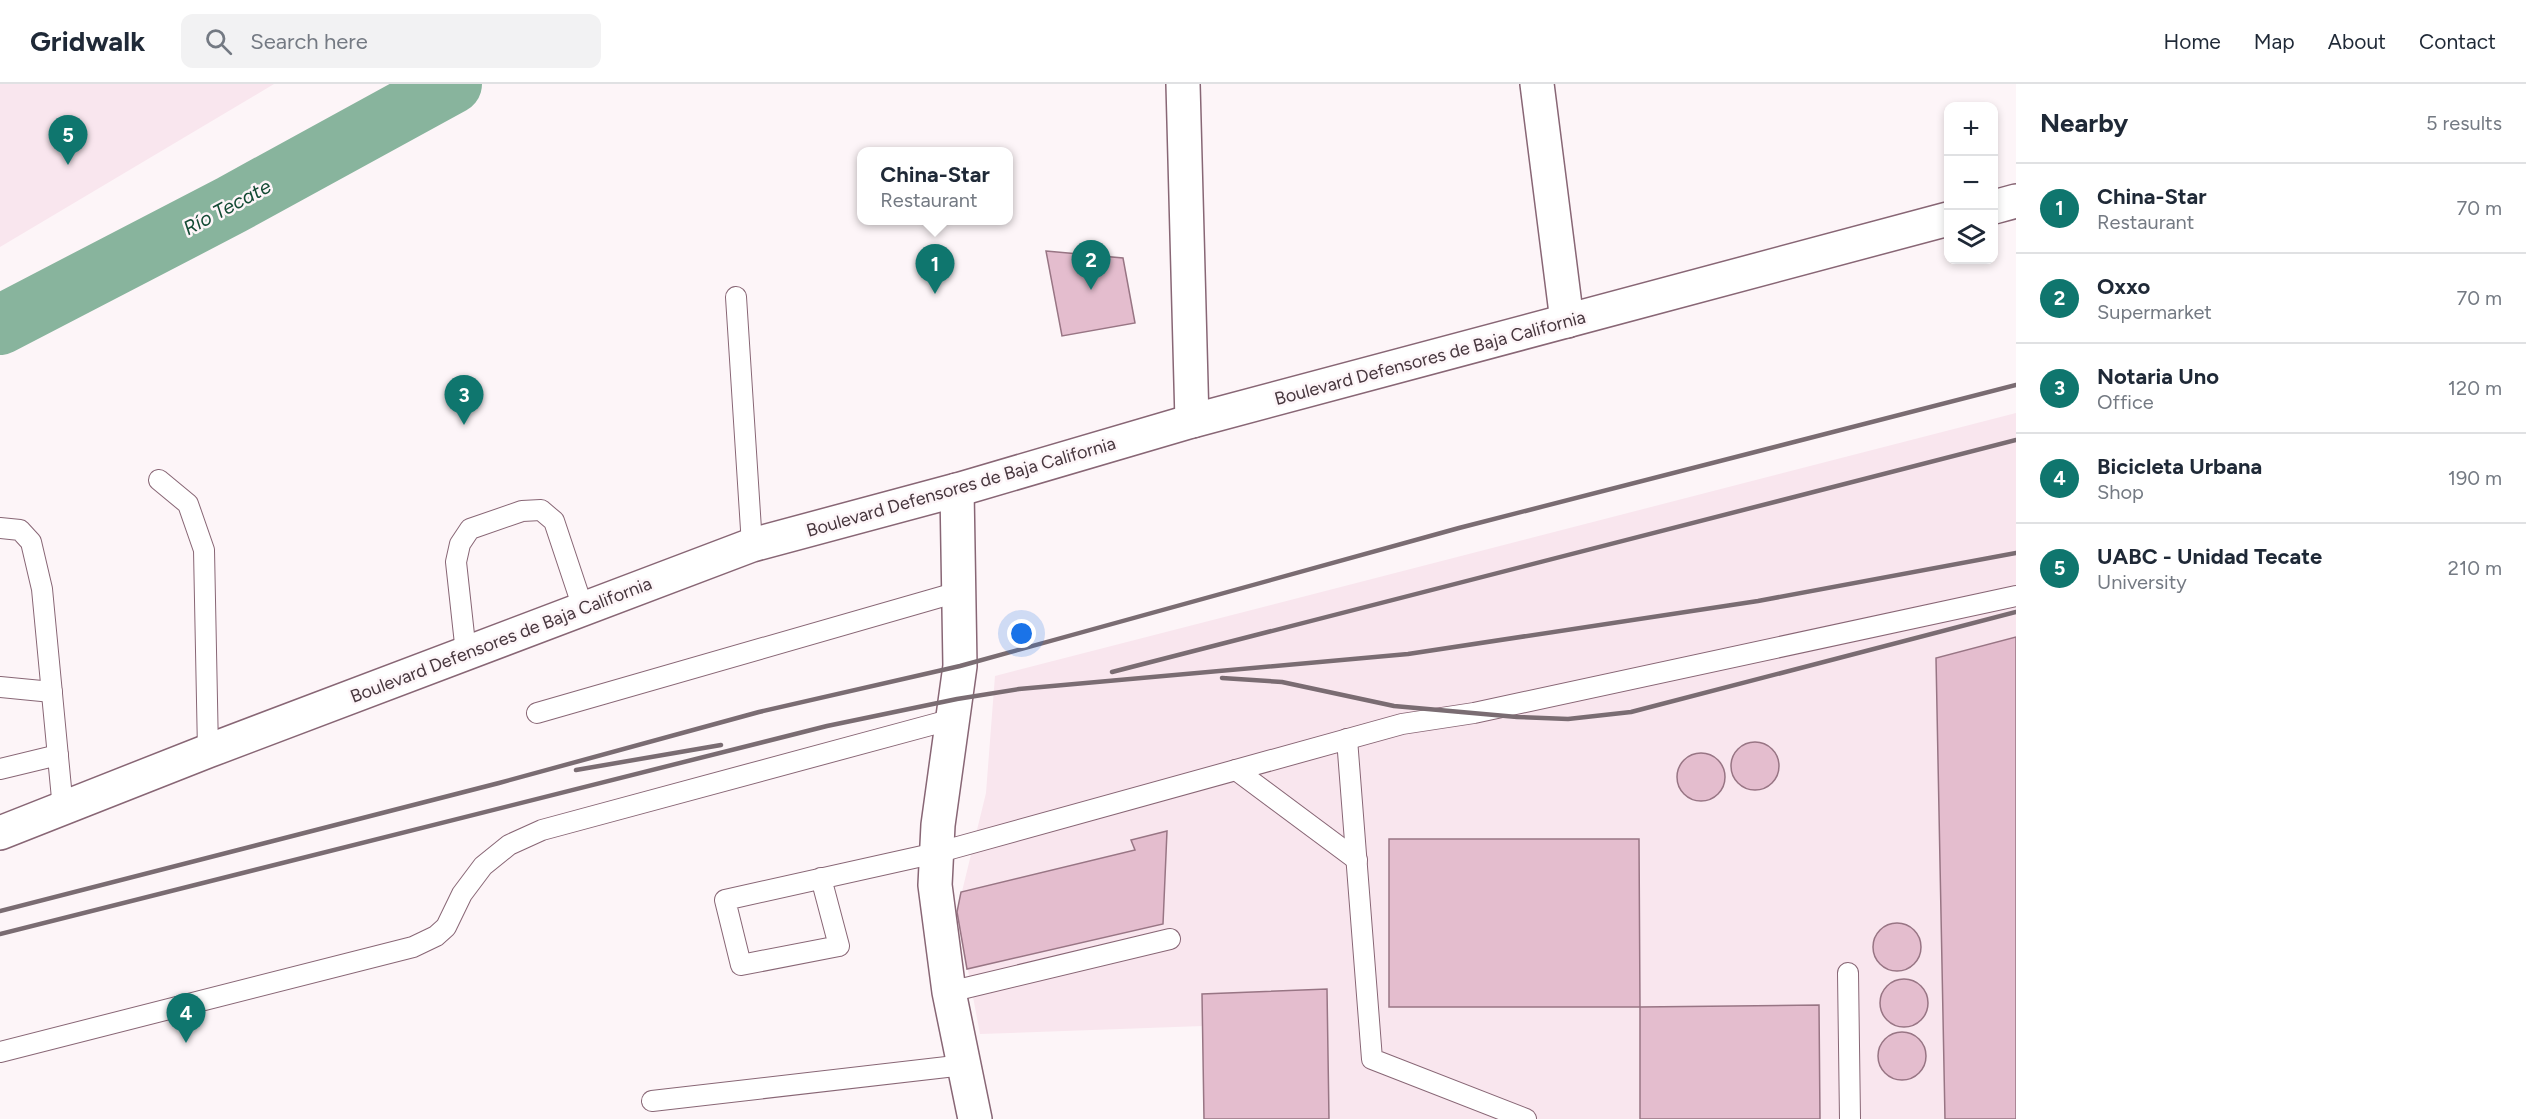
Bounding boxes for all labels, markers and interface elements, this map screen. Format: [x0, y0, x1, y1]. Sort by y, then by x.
search box [181, 14, 601, 68]
text: Gridwalk [30, 24, 145, 58]
icon: search [202, 25, 235, 58]
text: Search here [250, 28, 368, 55]
text: Home [2164, 29, 2221, 54]
text: Map [2254, 29, 2295, 54]
text: About [2328, 29, 2386, 54]
text: Contact [2419, 29, 2496, 54]
map controls [1944, 102, 1998, 264]
button: + [1944, 102, 1998, 156]
text: Nearby [2040, 107, 2128, 139]
text: 5 results [2426, 111, 2502, 135]
pin: 5 [48, 116, 88, 165]
popup [857, 147, 1013, 225]
button: − [1944, 156, 1998, 210]
text: China-Star [880, 161, 990, 188]
water label: Río Tecate [179, 174, 275, 240]
text: China-Star [2097, 183, 2207, 210]
text: Restaurant [880, 188, 978, 212]
text: 1 [2055, 196, 2064, 220]
text: 70 m [2456, 196, 2502, 220]
button: layers [1944, 210, 1998, 264]
text: Restaurant [2097, 210, 2194, 234]
pin: 2 [1072, 240, 1110, 290]
pin: 1 [916, 244, 954, 294]
text: Oxxo [2097, 273, 2150, 300]
text: 2 [2054, 286, 2065, 310]
text: 70 m [2456, 286, 2502, 310]
text: Supermarket [2097, 300, 2212, 324]
street label: Boulevard Defensores de Baja California [1272, 306, 1588, 410]
text: Notaria Uno [2097, 363, 2219, 390]
pin: 3 [444, 376, 484, 425]
text: 3 [2054, 376, 2065, 400]
text: 120 m [2448, 376, 2502, 400]
text: Office [2097, 390, 2154, 414]
street label: Boulevard Defensores de Baja California [804, 432, 1118, 542]
text: Bicicleta Urbana [2097, 453, 2262, 480]
text: 4 [2053, 466, 2066, 490]
text: 190 m [2448, 466, 2502, 490]
text: Shop [2097, 480, 2144, 504]
text: UABC - Unidad Tecate [2097, 543, 2322, 570]
text: 5 [2054, 556, 2065, 580]
text: 210 m [2448, 556, 2502, 580]
text: University [2097, 570, 2187, 594]
street label: Boulevard Defensores de Baja California [347, 572, 655, 708]
your location [1007, 619, 1036, 648]
pin: 4 [166, 994, 206, 1043]

